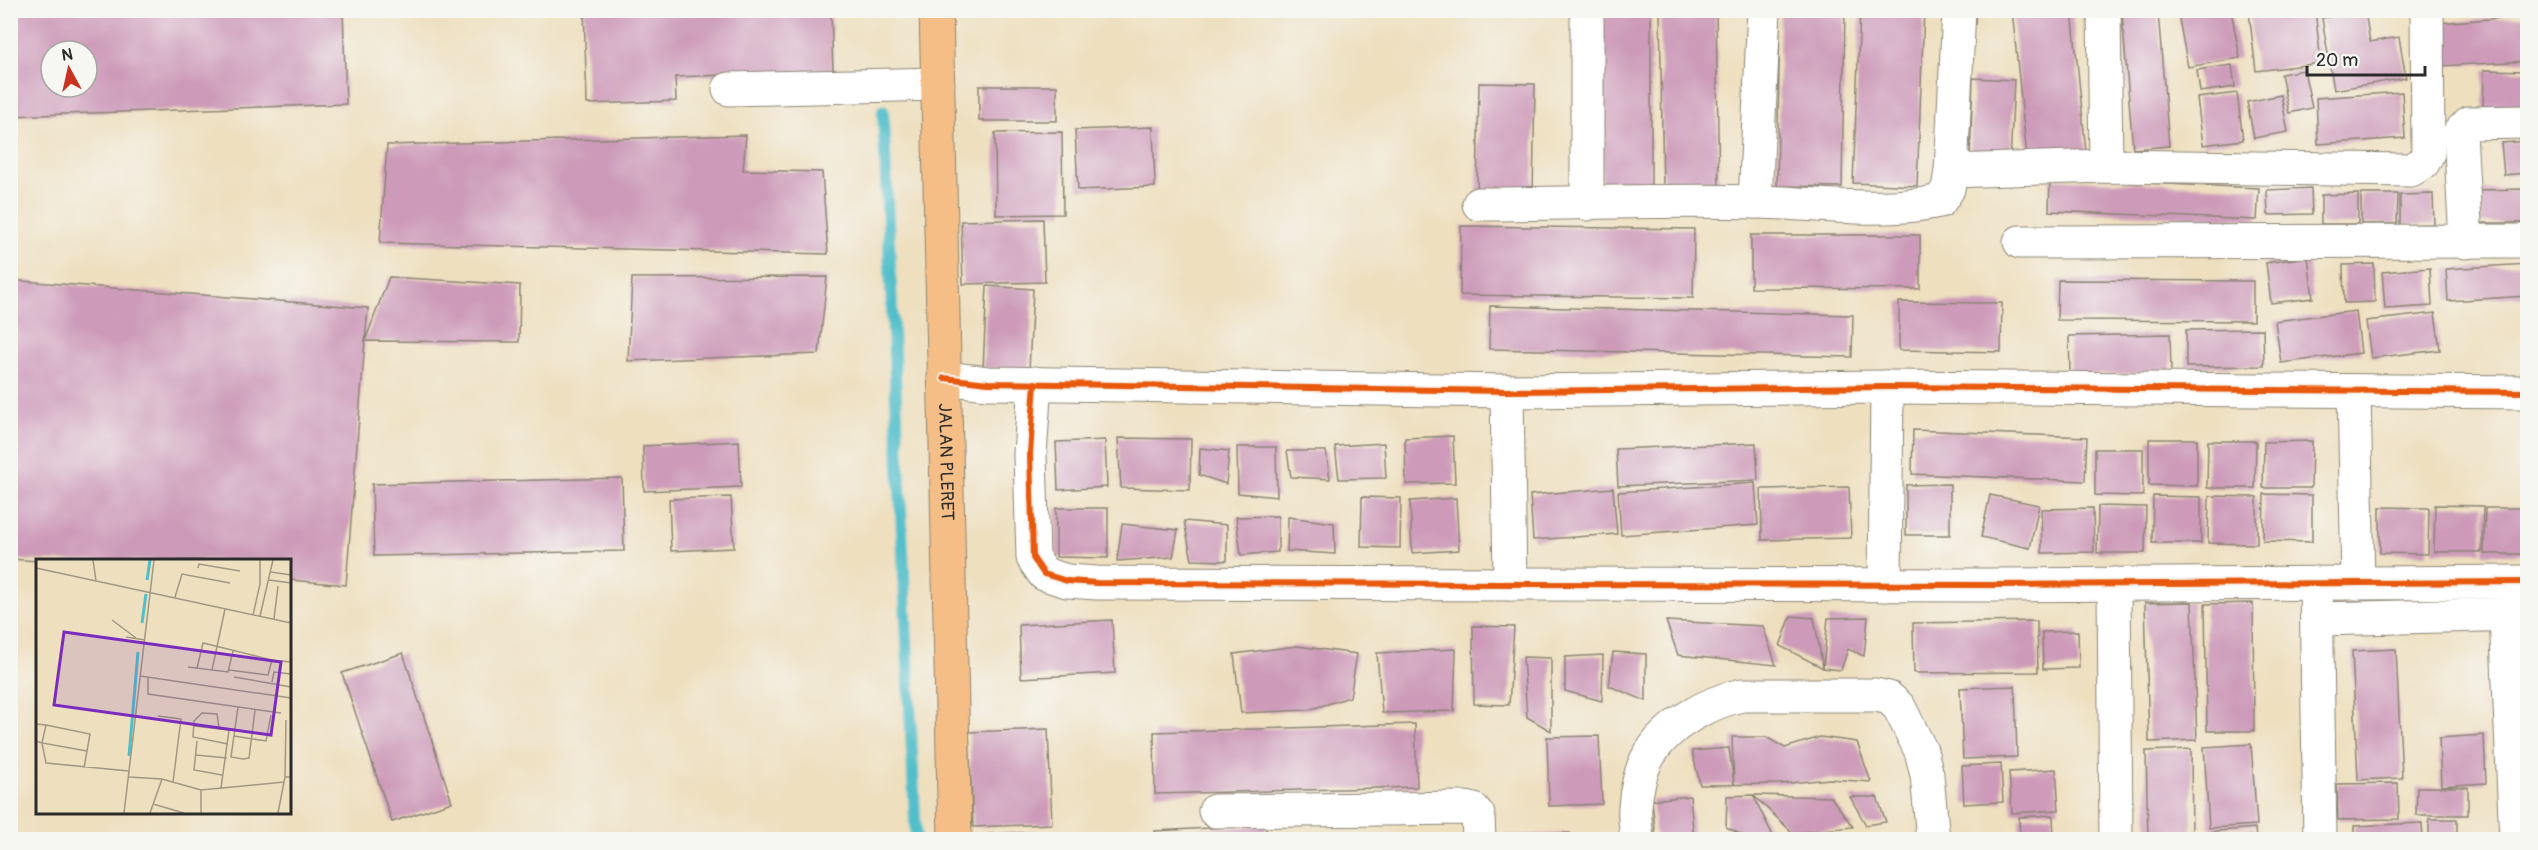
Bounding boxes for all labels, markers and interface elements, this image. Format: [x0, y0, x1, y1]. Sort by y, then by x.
north arrow [39, 39, 99, 99]
scale bar [2307, 39, 2426, 77]
text: N [60, 44, 74, 66]
text: 20 m [2316, 49, 2358, 72]
street label: JALAN PLERET [934, 403, 959, 521]
inset map [36, 559, 291, 814]

